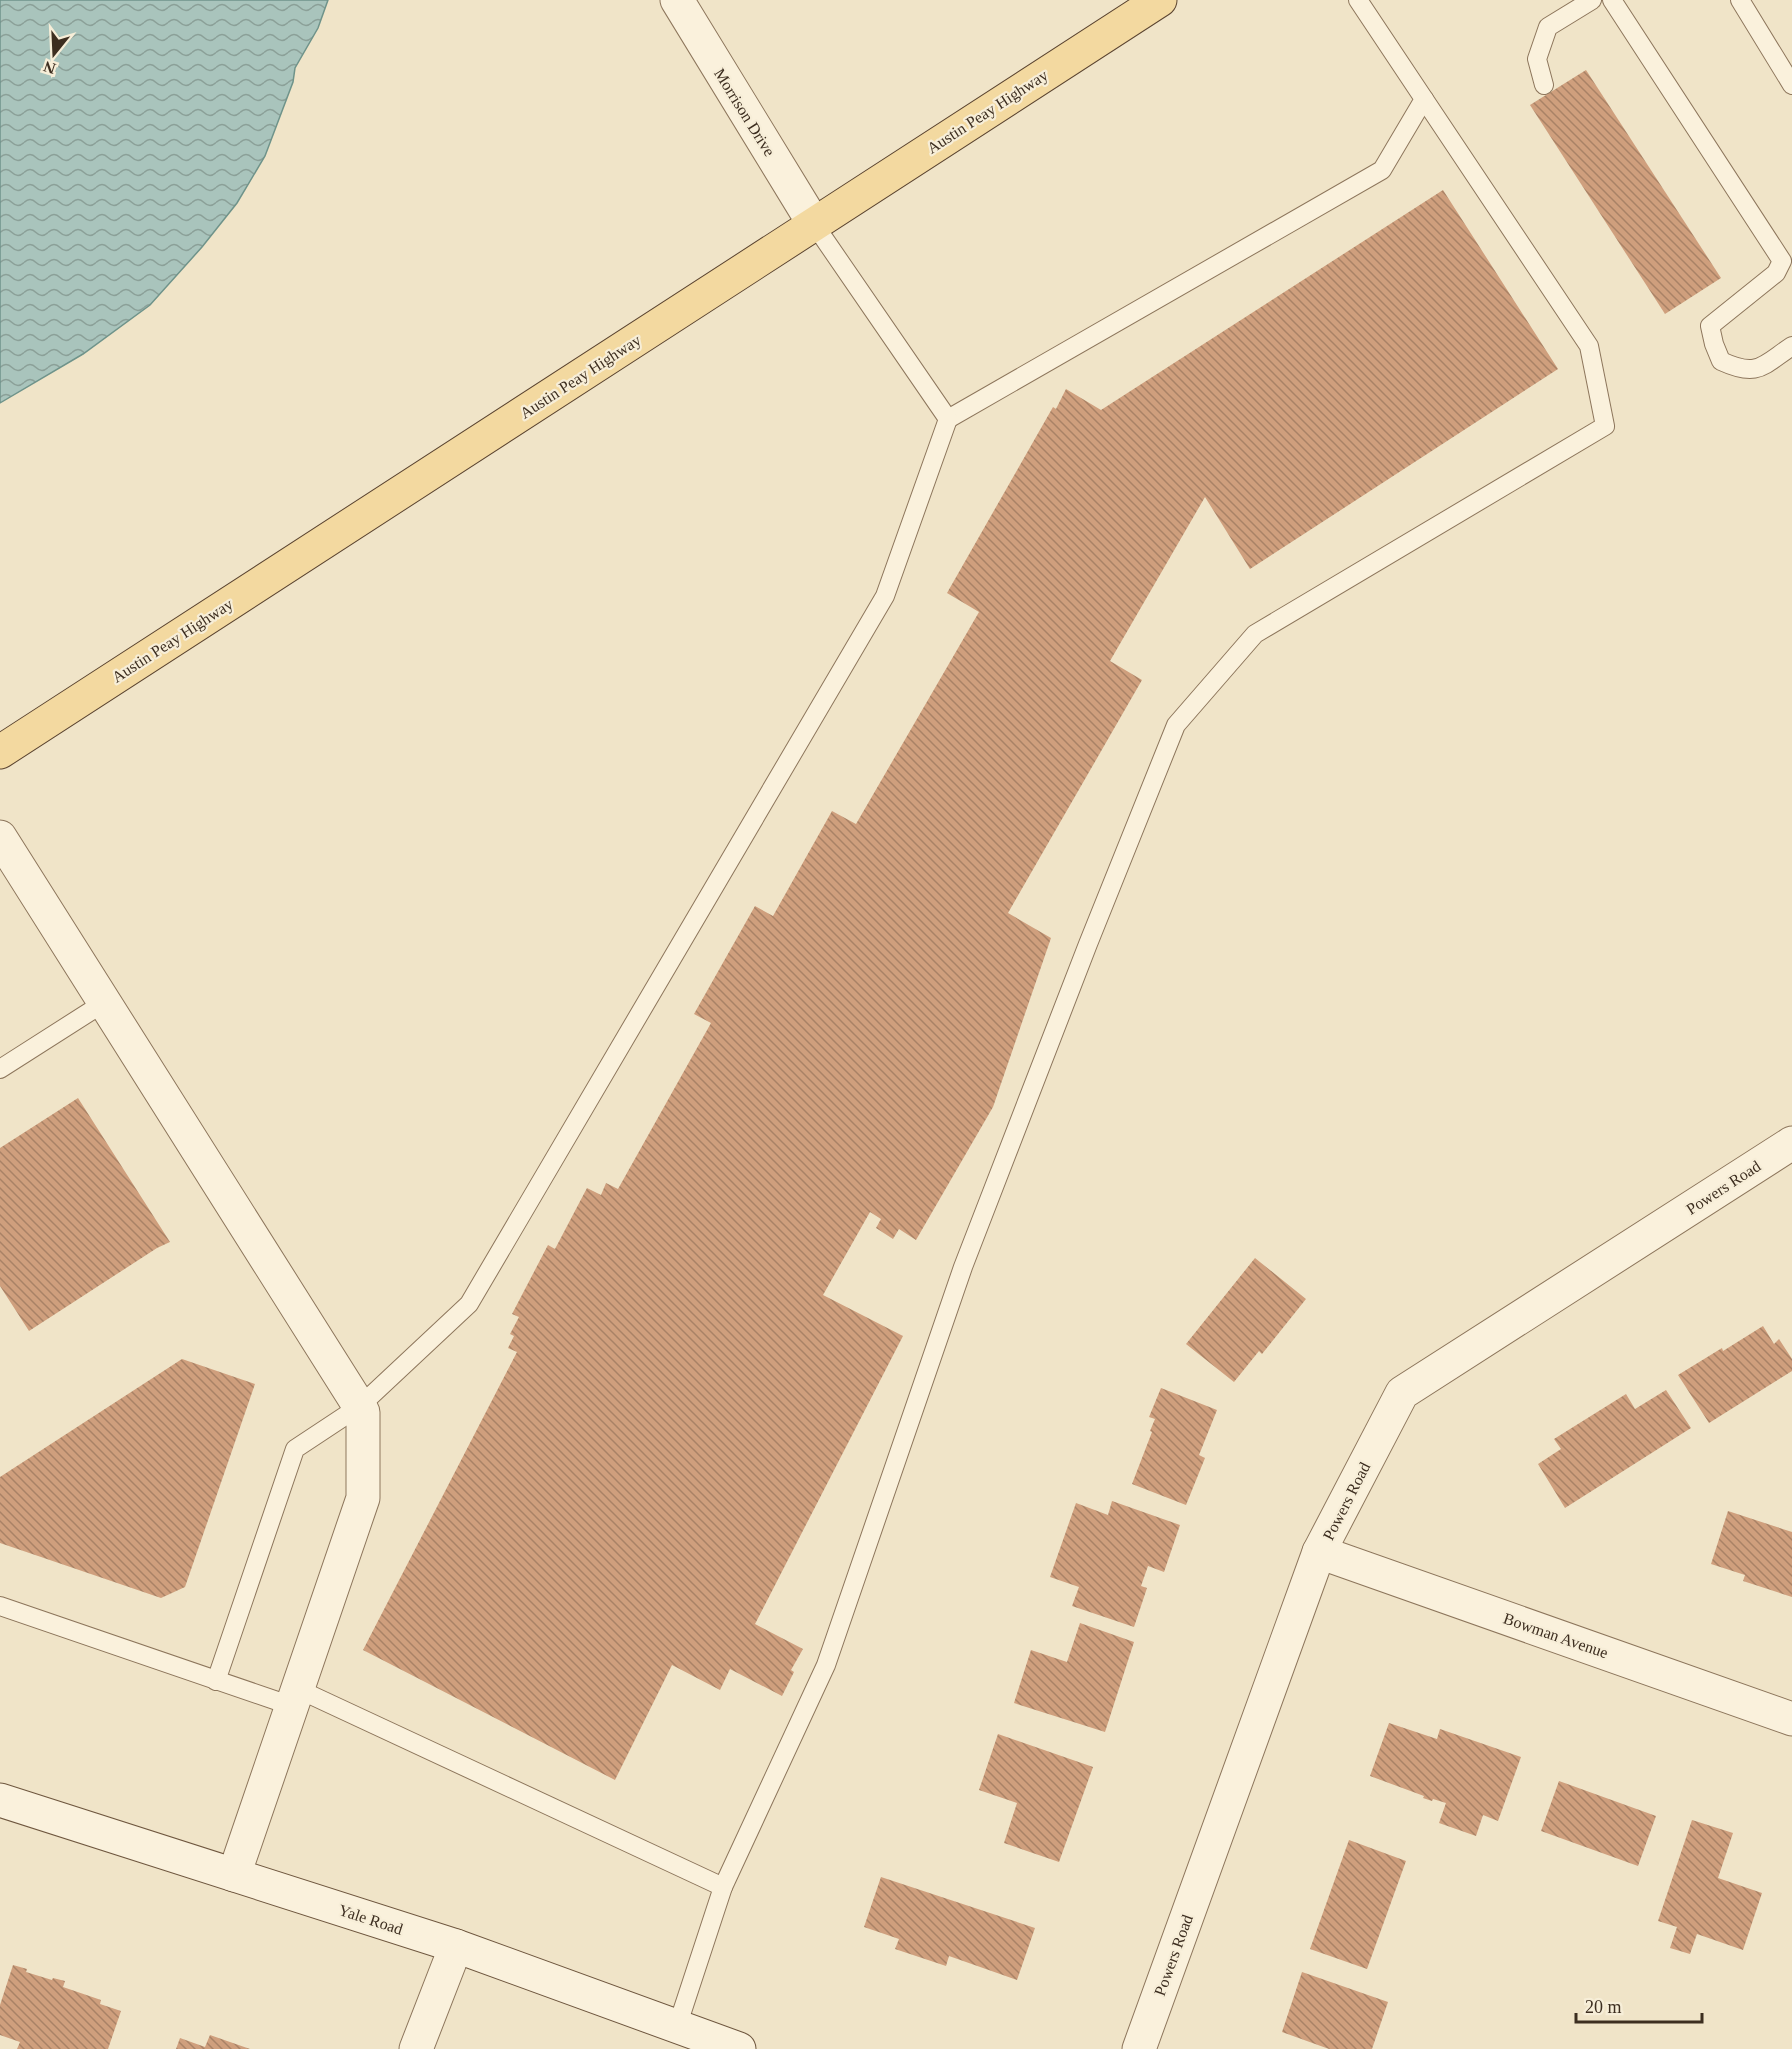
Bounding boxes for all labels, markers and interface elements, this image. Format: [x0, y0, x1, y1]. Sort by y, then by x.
north arrow [24, 24, 84, 84]
text: N [41, 58, 58, 78]
street label: Morrison Drive [711, 65, 778, 159]
street label: Austin Peay Highway [924, 66, 1051, 158]
street label: Austin Peay Highway [517, 331, 644, 423]
street label: Austin Peay Highway [109, 595, 236, 687]
street label: Powers Road [1683, 1157, 1763, 1218]
street label: Powers Road [1320, 1460, 1373, 1543]
street label: Bowman Avenue [1501, 1610, 1610, 1661]
street label: Yale Road [337, 1901, 405, 1938]
street label: Powers Road [1151, 1912, 1196, 1998]
scale bar [1576, 1986, 1702, 2024]
text: 20 m [1585, 1997, 1622, 2017]

